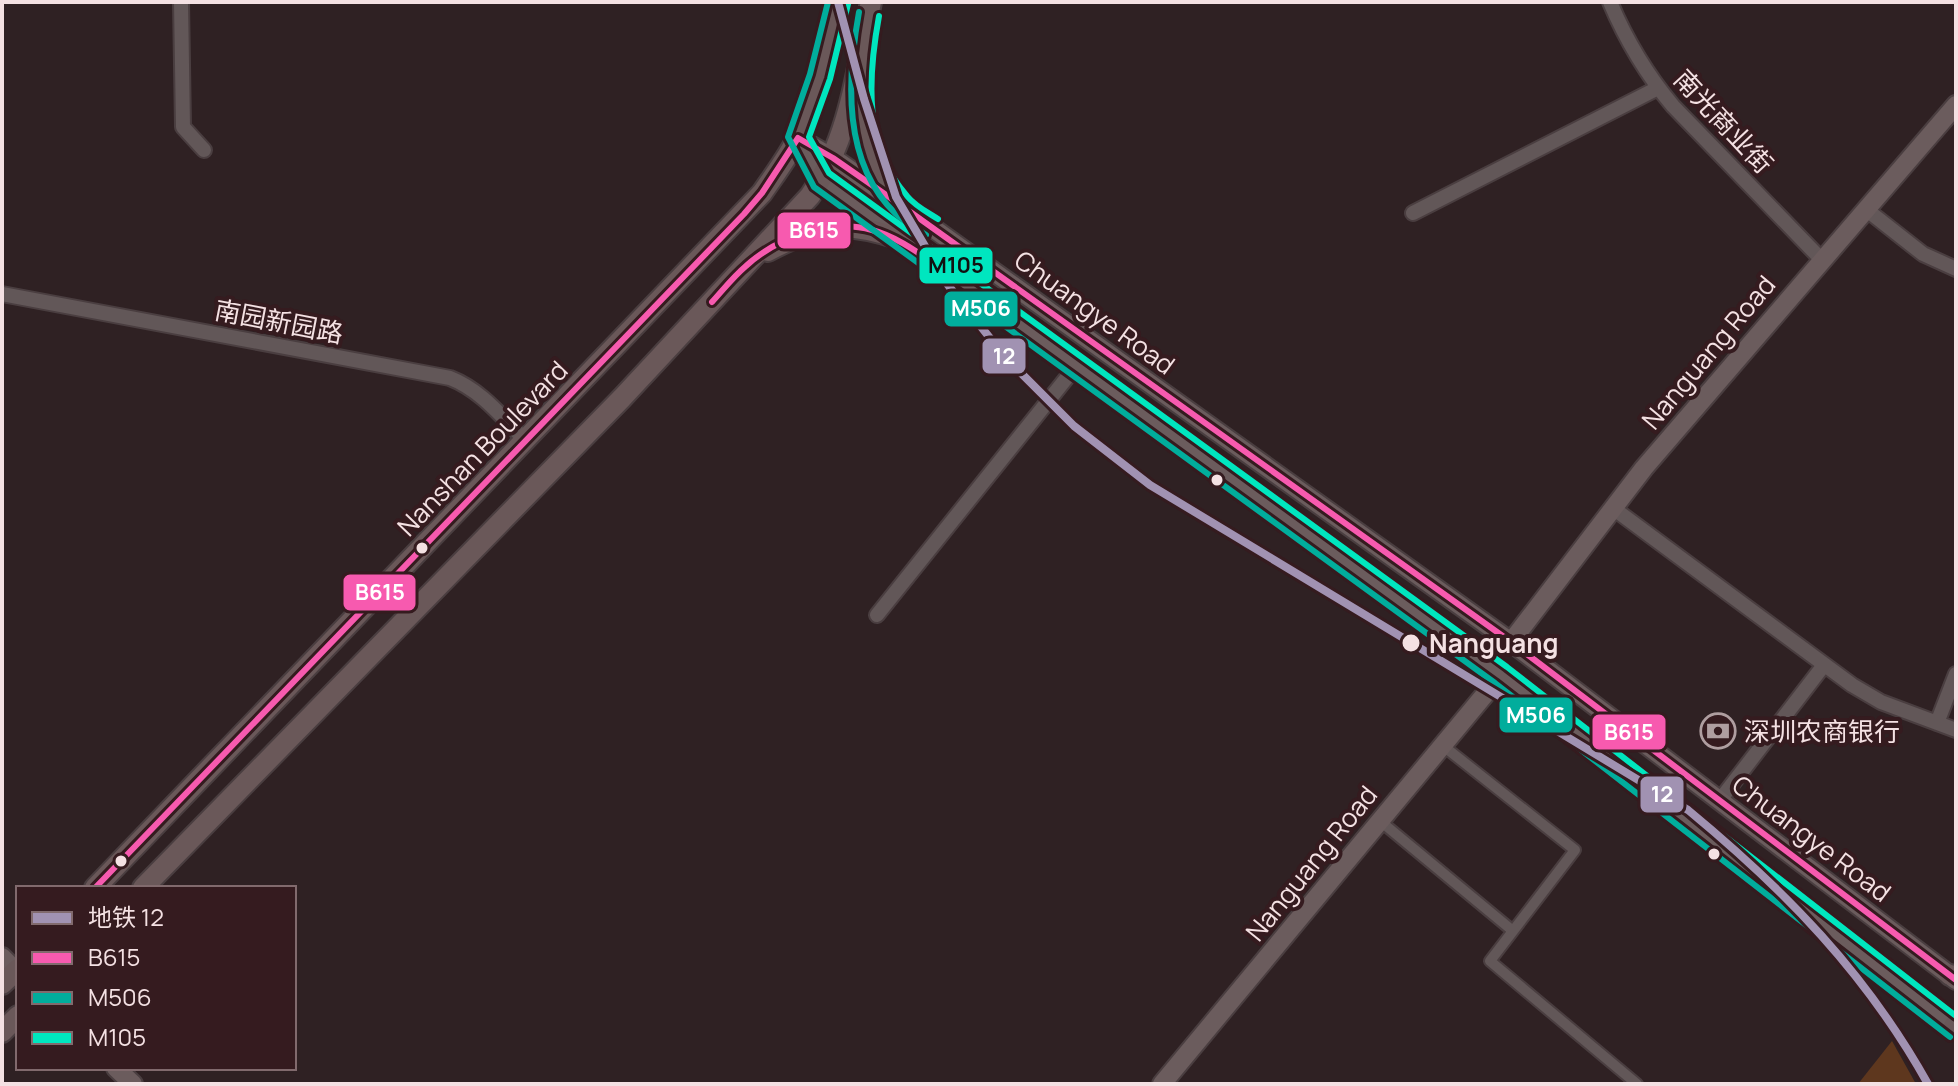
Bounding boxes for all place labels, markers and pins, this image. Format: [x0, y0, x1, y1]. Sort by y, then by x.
unlabelled marker [1209, 472, 1225, 488]
unlabelled marker [414, 540, 430, 556]
place label: Nanguang [1429, 625, 1558, 661]
marker: Nanguang [1400, 632, 1422, 654]
bank icon: 深圳农商银行 [1699, 712, 1737, 750]
place label: 深圳农商银行 [1744, 713, 1900, 749]
unlabelled marker [1706, 846, 1722, 862]
unlabelled marker [113, 853, 129, 869]

